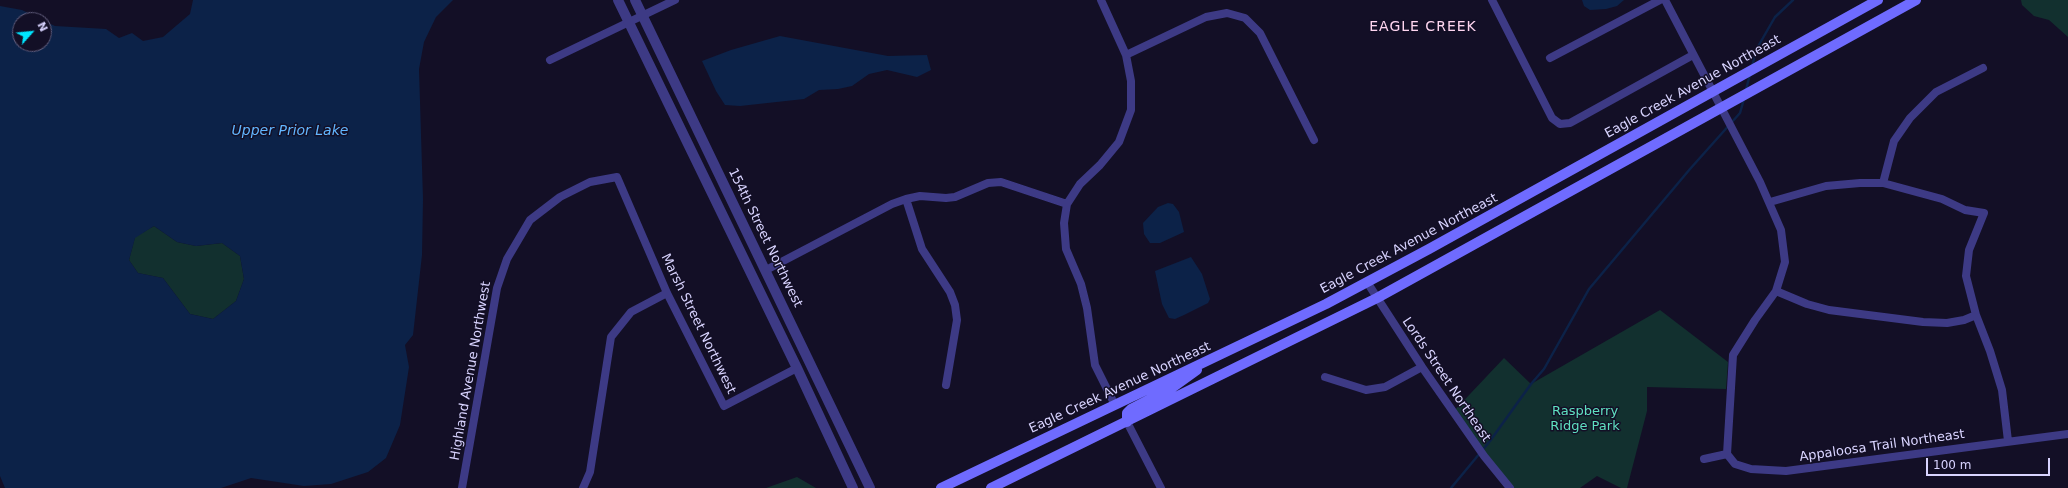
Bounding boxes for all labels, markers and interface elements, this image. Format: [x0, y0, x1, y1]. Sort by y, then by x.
north arrow [12, 12, 52, 52]
district label: EAGLE CREEK [1369, 19, 1477, 35]
text: N [34, 20, 50, 34]
street label: Eagle Creek Avenue Northeast [1602, 32, 1784, 142]
water label: Upper Prior Lake [232, 123, 348, 139]
street label: 154th Street Northwest [725, 166, 805, 310]
street label: Eagle Creek Avenue Northeast [1318, 190, 1500, 298]
street label: Marsh Street Northwest [657, 251, 739, 397]
street label: Highland Avenue Northwest [448, 280, 494, 462]
street label: Lords Street Northeast [1398, 315, 1494, 445]
street label: Eagle Creek Avenue Northeast [1027, 339, 1213, 437]
park label: Raspberry Ridge Park [1550, 404, 1620, 435]
street label: Appaloosa Trail Northeast [1798, 427, 1966, 465]
scale bar [1928, 450, 2052, 476]
text: 100 m [1933, 458, 1971, 472]

